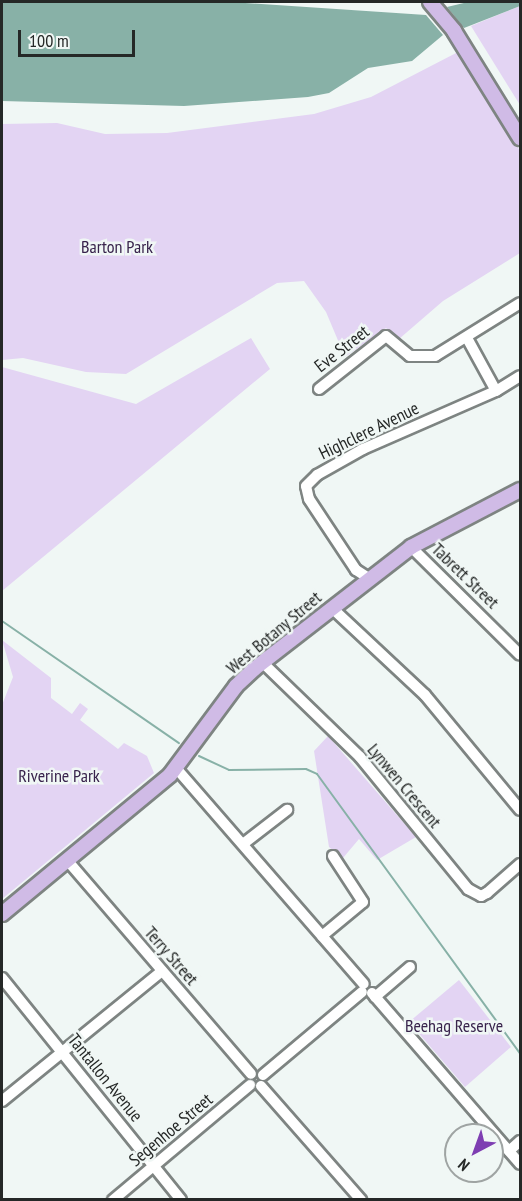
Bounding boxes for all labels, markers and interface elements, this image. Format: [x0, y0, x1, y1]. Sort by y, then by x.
scale bar [21, 18, 138, 56]
text: 100 m [29, 29, 69, 52]
park label: Barton Park [81, 236, 153, 258]
street label: Eve Street [310, 321, 374, 377]
street label: Highclere Avenue [315, 397, 423, 465]
street label: Tabrett Street [427, 539, 503, 613]
street label: West Botany Street [222, 587, 326, 679]
street label: Lynwen Crescent [363, 740, 445, 832]
park label: Riverine Park [18, 765, 100, 787]
street label: Terry Street [139, 922, 203, 990]
park label: Beehag Reserve [405, 1015, 503, 1037]
street label: Tantallon Avenue [63, 1030, 147, 1126]
street label: Segenhoe Street [125, 1089, 217, 1171]
north arrow [444, 1123, 504, 1183]
text: N [454, 1155, 473, 1175]

